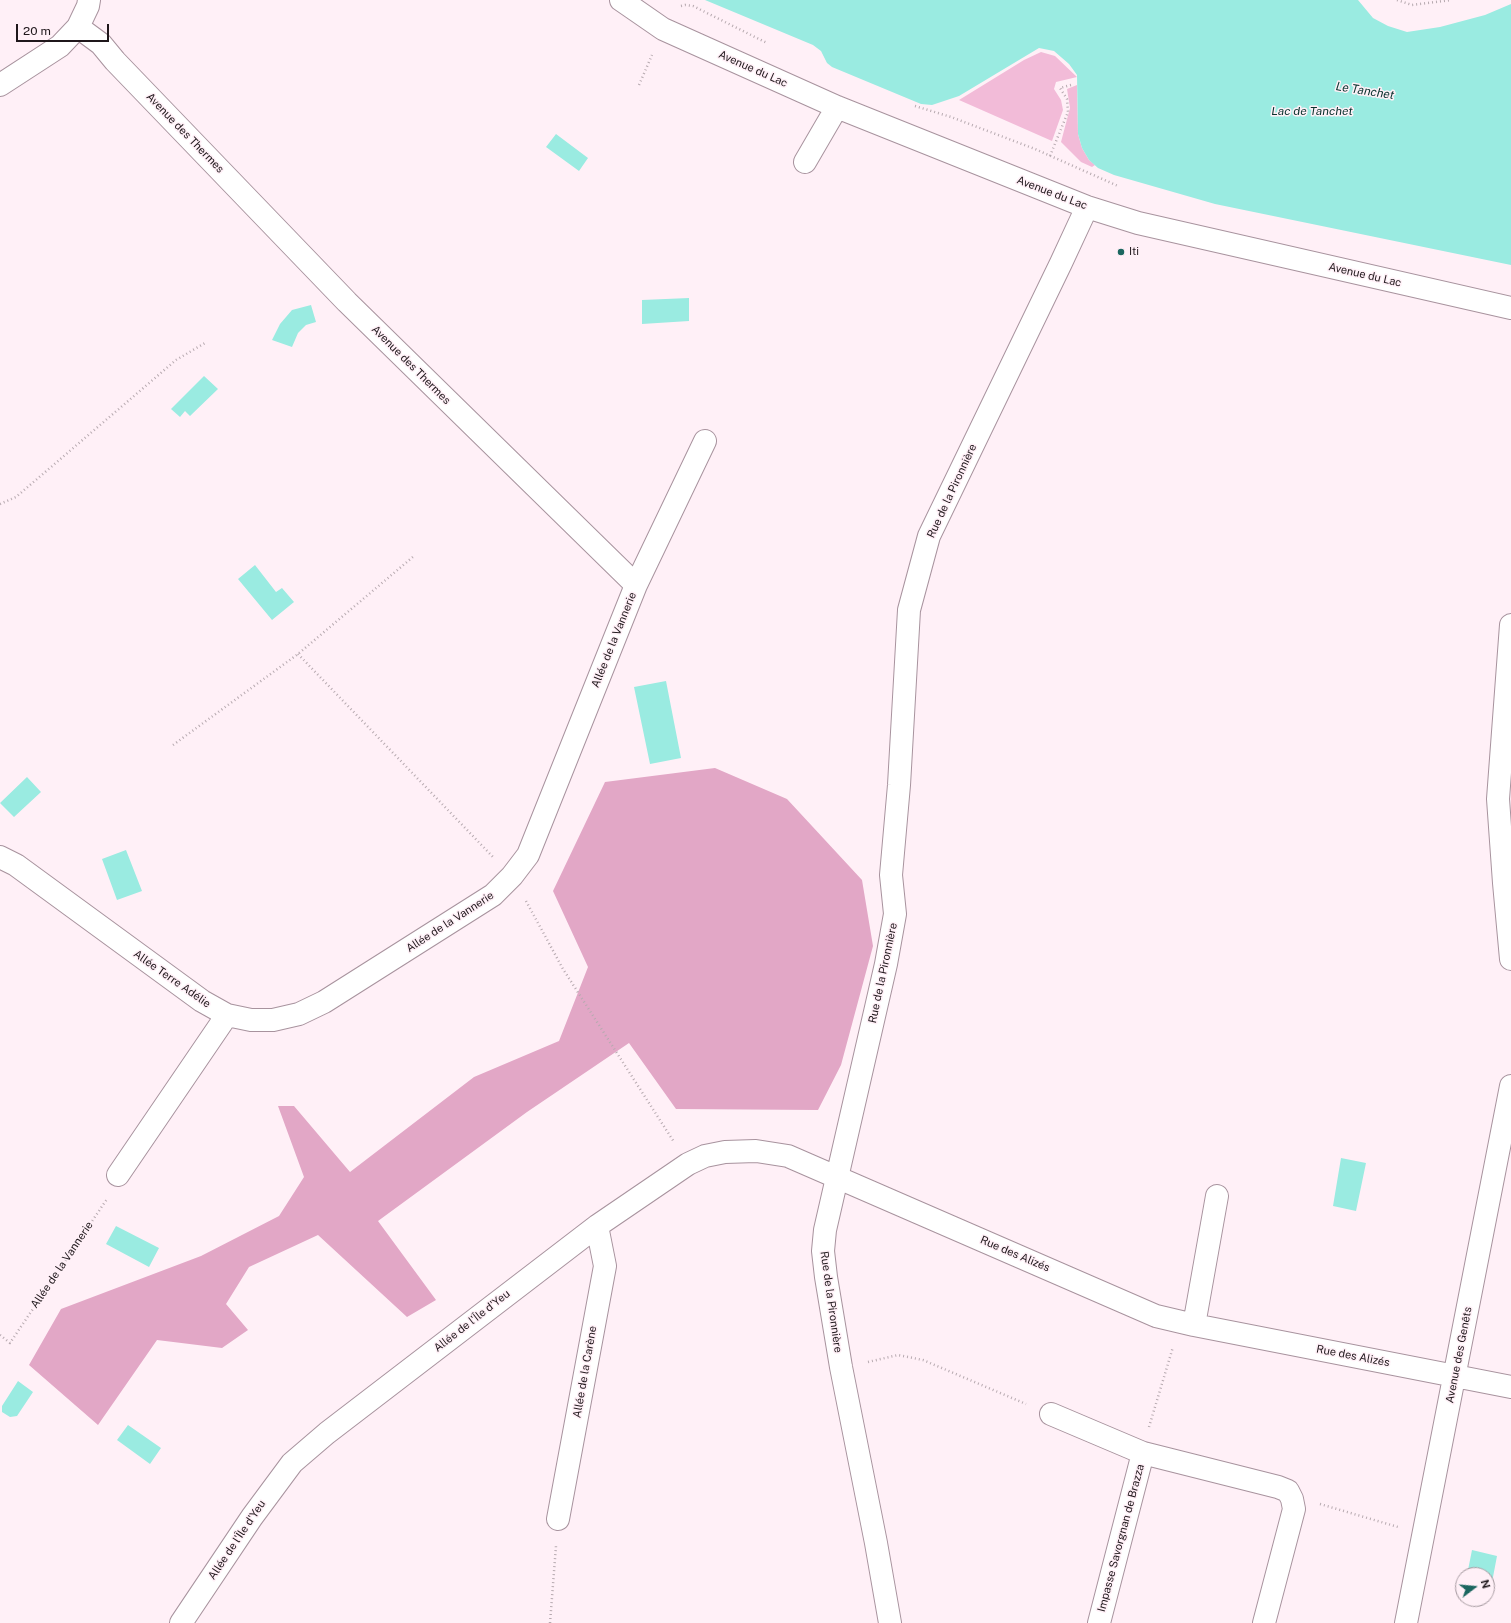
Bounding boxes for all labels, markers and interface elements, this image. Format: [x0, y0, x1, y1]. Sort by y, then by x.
scale bar [18, 16, 111, 42]
text: 20 m [23, 24, 51, 38]
street label: Avenue du Lac [716, 48, 790, 90]
water label: Le Tanchet [1335, 79, 1395, 103]
street label: Avenue des Thermes [143, 90, 227, 176]
water label: Lac de Tanchet [1271, 104, 1353, 118]
street label: Avenue du Lac [1015, 174, 1089, 212]
place label: Iti [1129, 245, 1139, 259]
marker: Iti [1116, 247, 1126, 257]
street label: Avenue du Lac [1327, 260, 1403, 290]
street label: Avenue des Thermes [369, 323, 453, 407]
street label: Rue de la Pironnière [924, 442, 980, 540]
street label: Allée de la Vannerie [589, 590, 639, 690]
street label: Allée de la Vannerie [404, 889, 496, 955]
street label: Rue de la Pironnière [866, 922, 900, 1024]
street label: Allée Terre Adélie [131, 947, 213, 1011]
street label: Allée de la Vannerie [28, 1219, 96, 1311]
street label: Rue des Alizés [978, 1233, 1052, 1275]
street label: Rue de la Pironnière [817, 1250, 845, 1354]
street label: Allée de l'Île d'Yeu [431, 1287, 513, 1355]
street label: Avenue des Genêts [1443, 1306, 1475, 1404]
street label: Allée de la Carène [570, 1325, 600, 1419]
street label: Rue des Alizés [1315, 1342, 1391, 1370]
street label: Impasse Savorgnan de Brazza [1095, 1463, 1147, 1613]
street label: Allée de l'Île d'Yeu [206, 1498, 268, 1582]
north arrow [1455, 1567, 1495, 1607]
text: N [1479, 1578, 1493, 1590]

